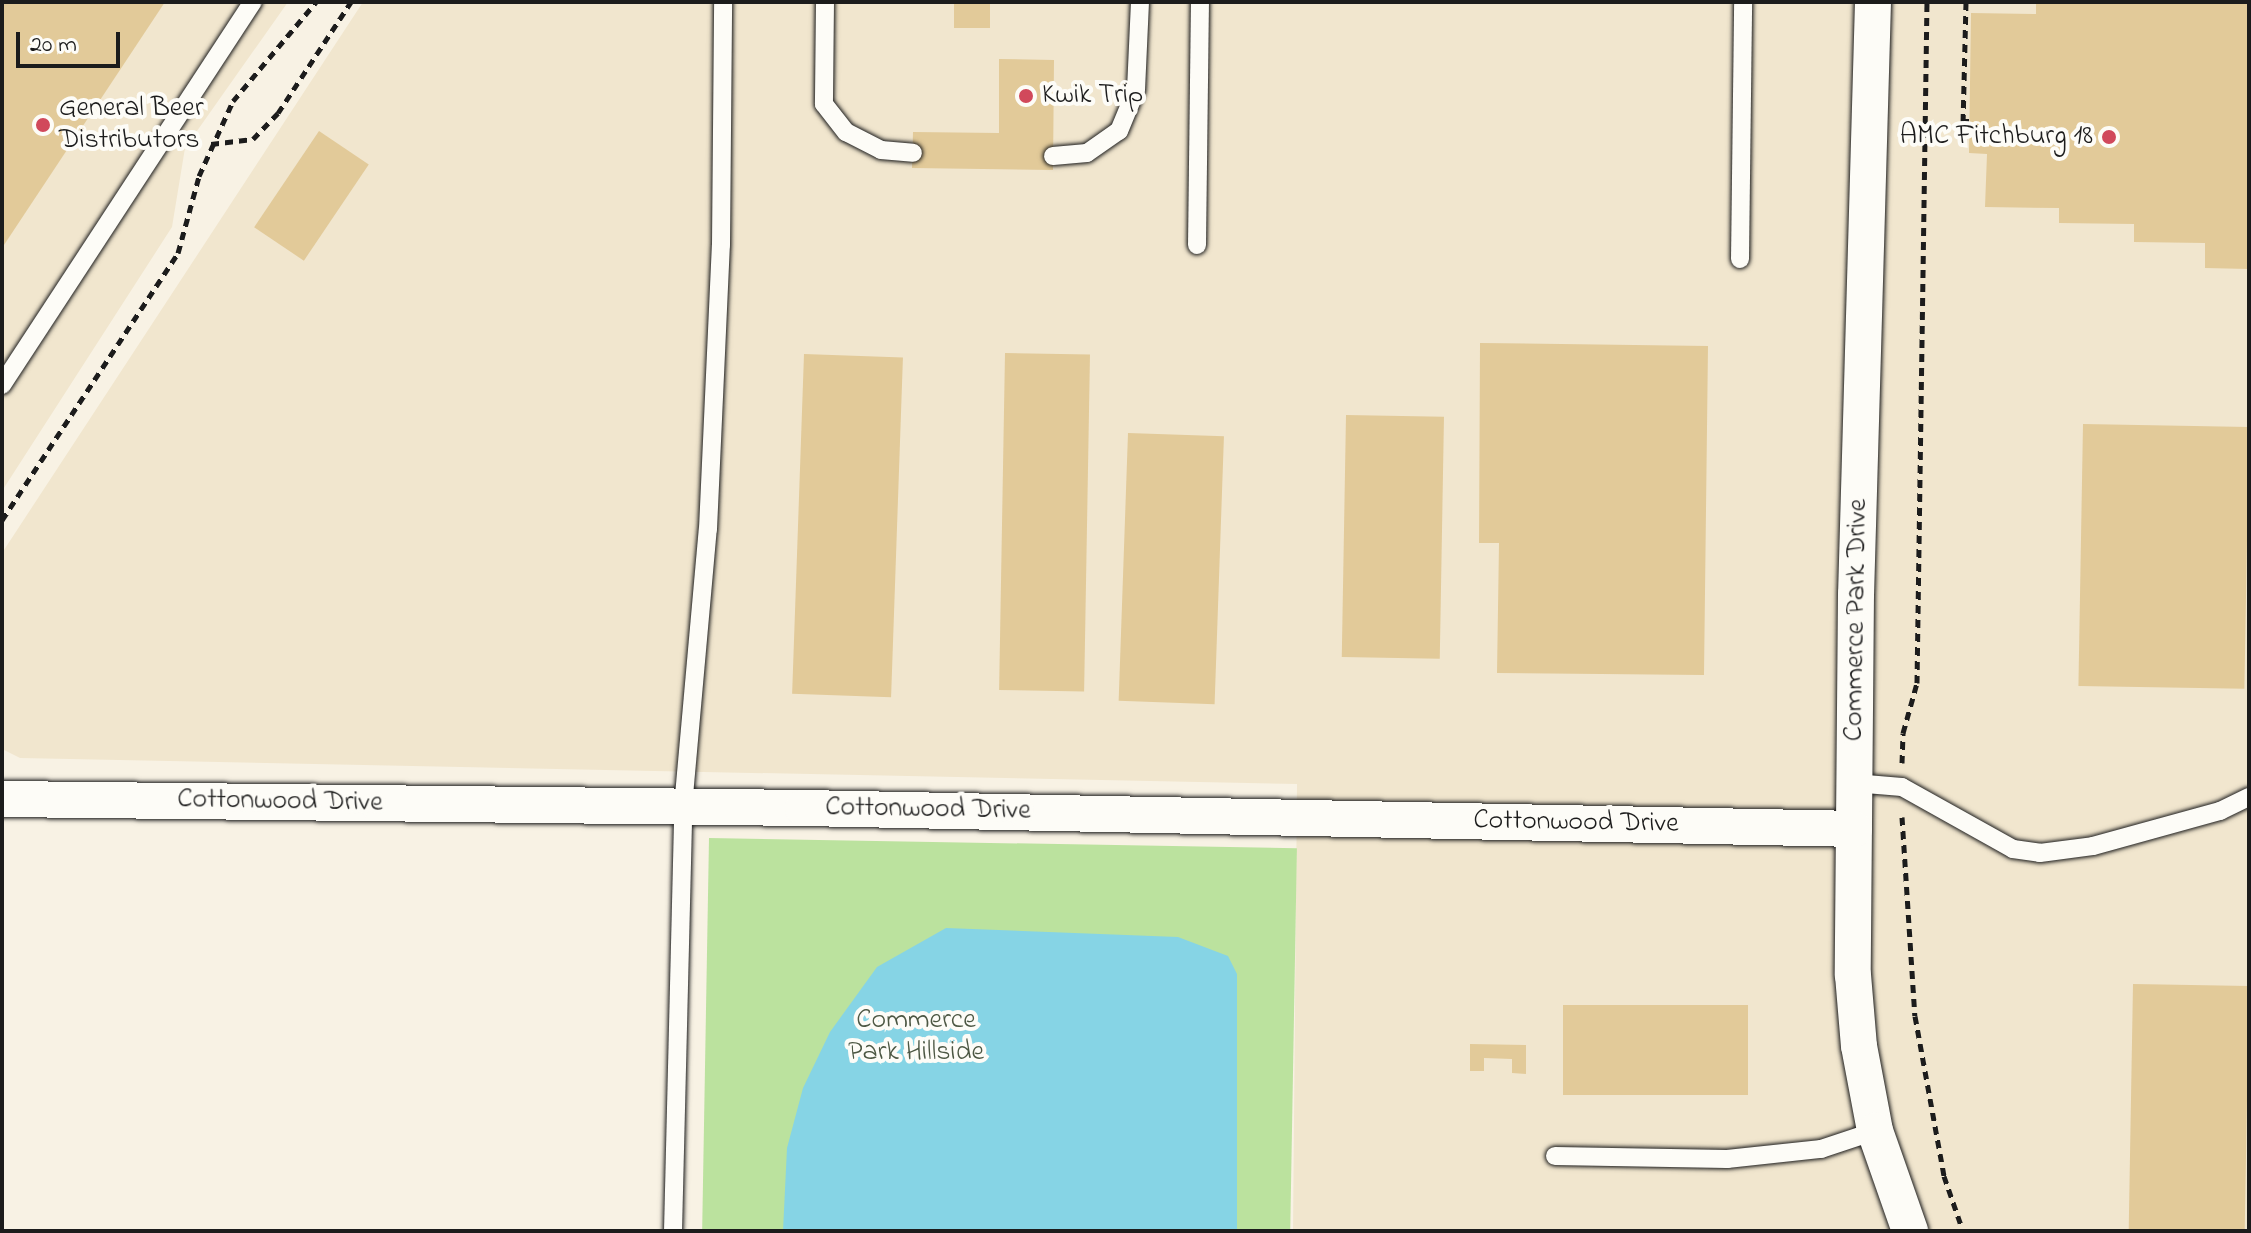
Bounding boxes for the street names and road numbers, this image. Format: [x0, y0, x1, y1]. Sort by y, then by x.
street label: Commerce Park Drive [1838, 498, 1876, 742]
street label: Cottonwood Drive [177, 783, 383, 821]
street label: Cottonwood Drive [825, 791, 1031, 829]
street label: Cottonwood Drive [1473, 804, 1679, 842]

